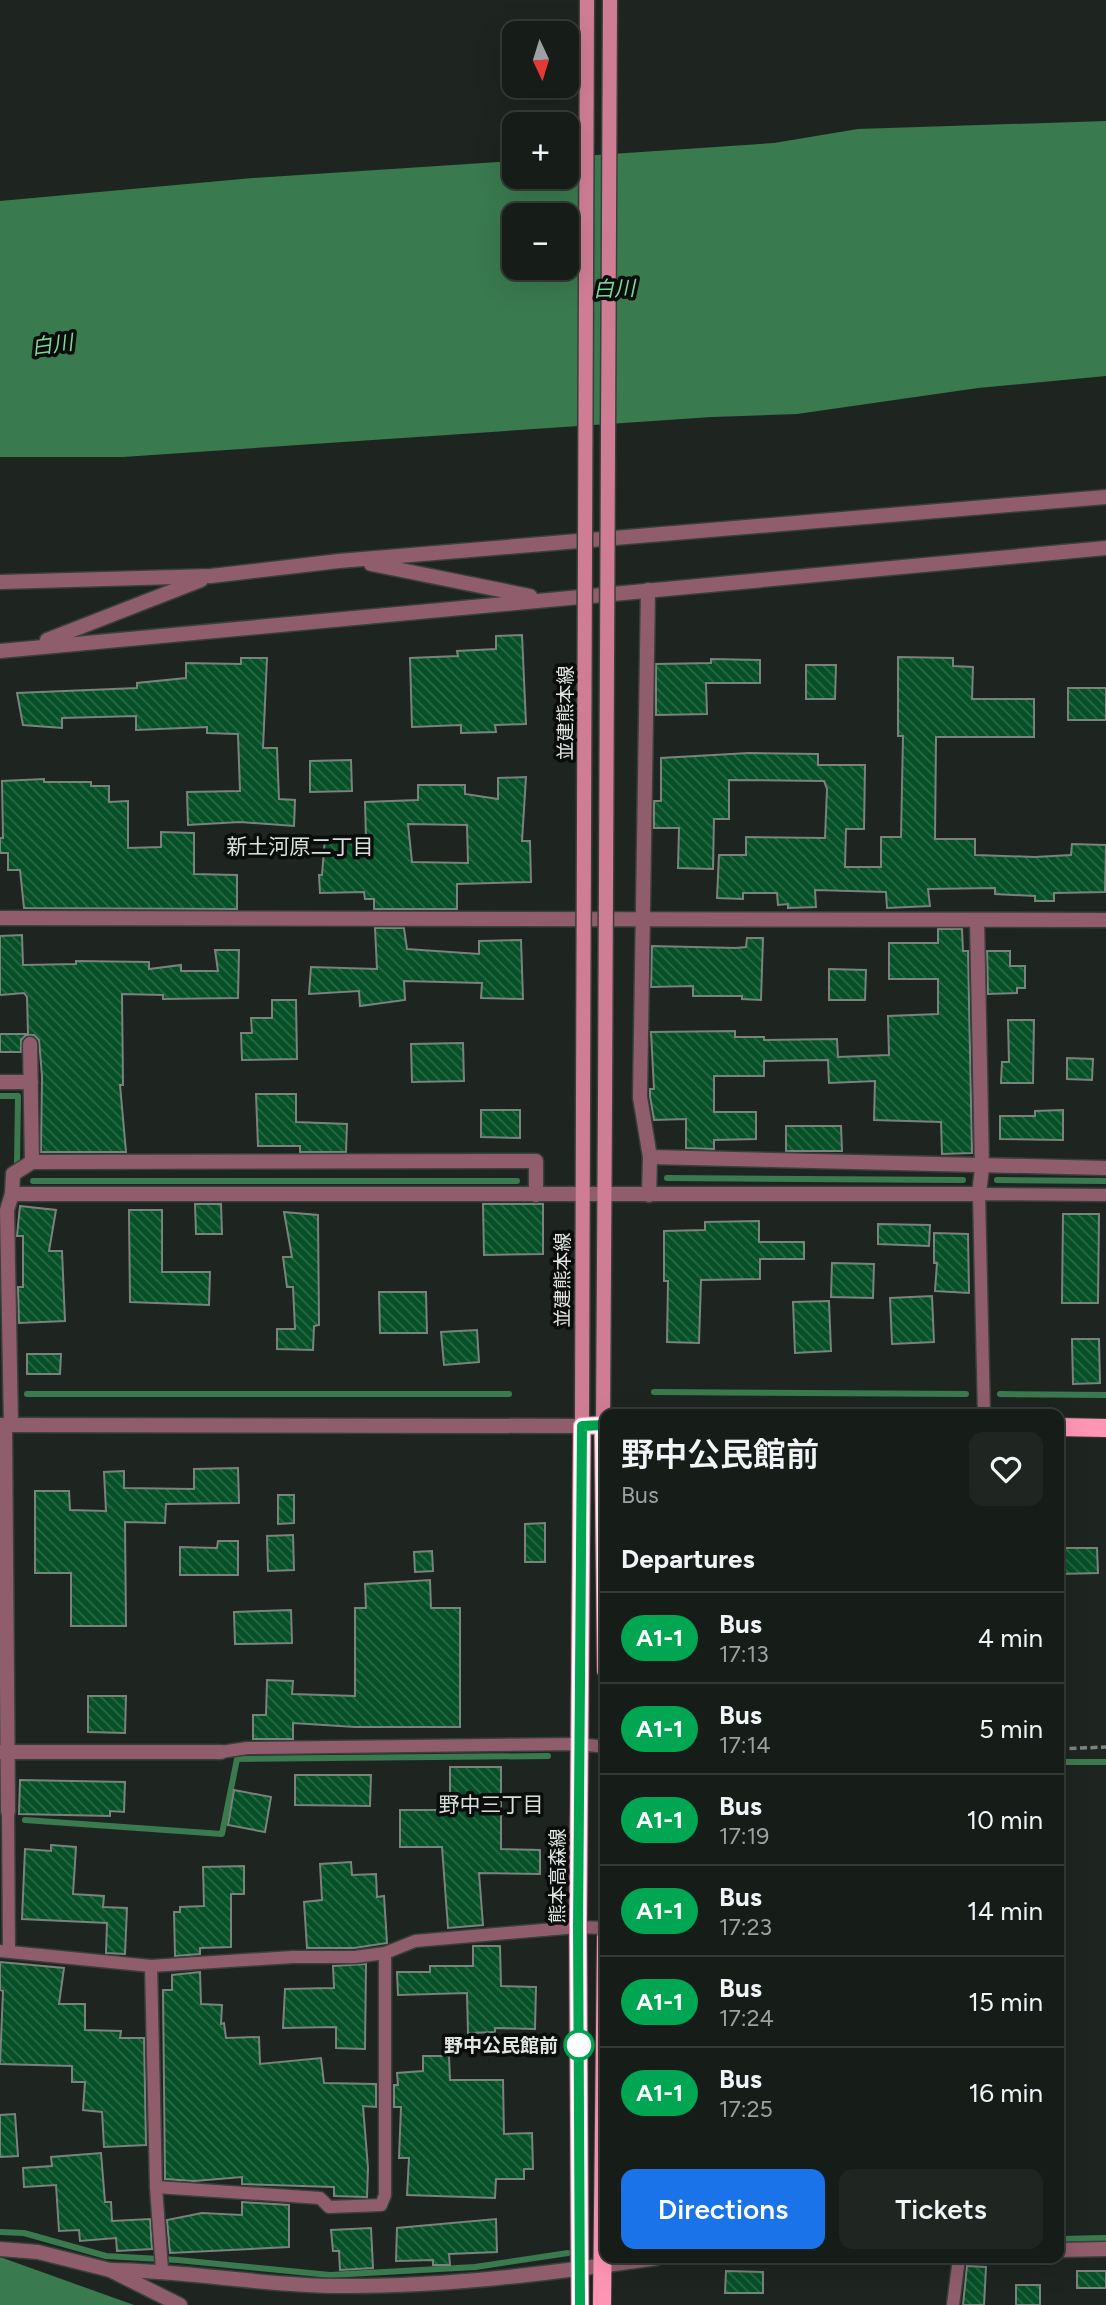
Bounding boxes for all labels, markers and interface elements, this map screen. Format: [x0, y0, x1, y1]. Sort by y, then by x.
north arrow [502, 21, 579, 98]
map controls [502, 21, 579, 280]
button: + [502, 112, 579, 189]
button: − [502, 203, 579, 280]
water label: 白川 [593, 275, 637, 302]
water label: 白川 [29, 329, 76, 360]
street label: 並建熊本線 [554, 665, 577, 761]
district label: 新土河原二丁目 [227, 834, 374, 859]
street label: 並建熊本線 [551, 1232, 574, 1328]
button: heart [969, 1432, 1043, 1506]
text: 野中公民館前 [621, 1435, 819, 1474]
text: Bus [621, 1481, 659, 1509]
text: Departures [621, 1543, 755, 1575]
text: Bus [719, 1608, 762, 1640]
text: 4 min [978, 1622, 1043, 1654]
text: A1-1 [636, 1623, 683, 1652]
text: 17:13 [719, 1640, 769, 1668]
text: Bus [719, 1699, 762, 1731]
text: 5 min [979, 1713, 1043, 1745]
text: A1-1 [636, 1714, 683, 1743]
text: 17:14 [719, 1731, 770, 1759]
text: Bus [719, 1790, 762, 1822]
district label: 野中三丁目 [439, 1792, 544, 1817]
text: 10 min [967, 1804, 1043, 1836]
text: A1-1 [636, 1805, 683, 1834]
text: 17:19 [719, 1822, 769, 1850]
street label: 熊本高森線 [546, 1828, 569, 1924]
text: Bus [719, 1881, 762, 1913]
text: 14 min [967, 1895, 1043, 1927]
text: A1-1 [636, 1896, 683, 1925]
text: 17:23 [719, 1913, 772, 1941]
text: Bus [719, 1972, 762, 2004]
text: 15 min [968, 1986, 1043, 2018]
text: A1-1 [636, 1987, 683, 2016]
text: 17:24 [719, 2004, 774, 2032]
marker: 野中公民館前 [564, 2030, 594, 2060]
place label: 野中公民館前 [444, 2034, 558, 2057]
text: Bus [719, 2063, 762, 2095]
text: 16 min [968, 2077, 1043, 2109]
text: A1-1 [636, 2078, 683, 2107]
text: 17:25 [719, 2095, 773, 2123]
button: Directions [621, 2169, 825, 2249]
button: Tickets [839, 2169, 1043, 2249]

